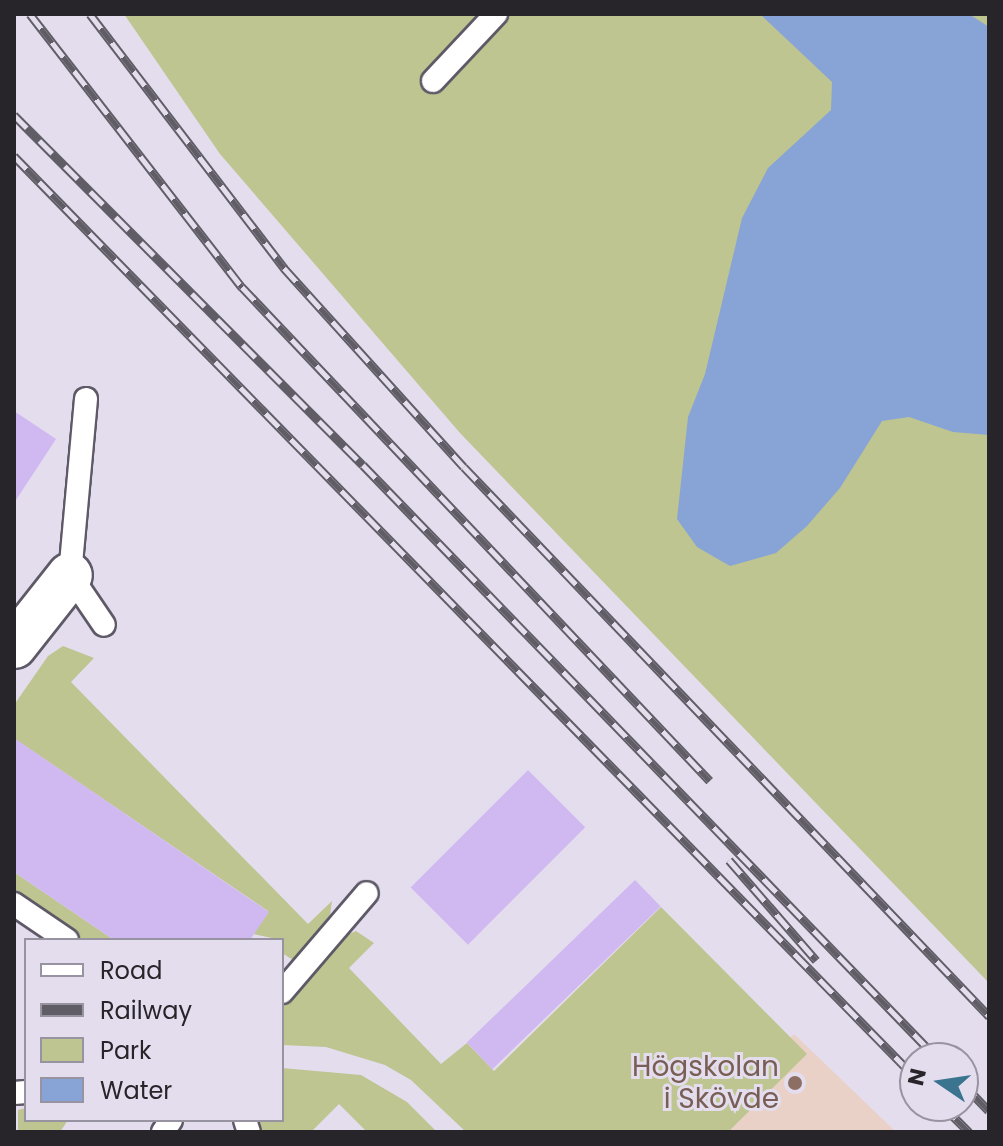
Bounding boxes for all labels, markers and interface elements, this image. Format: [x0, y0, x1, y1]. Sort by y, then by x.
legend [24, 938, 284, 1122]
text: Road [100, 954, 162, 987]
text: Railway [100, 994, 192, 1027]
text: Park [100, 1034, 151, 1067]
north arrow [899, 1042, 979, 1122]
place label: Högskolan i Skövde [632, 1050, 779, 1116]
text: N [900, 1065, 934, 1088]
text: Water [100, 1074, 172, 1107]
marker: Högskolan i Skövde [786, 1074, 804, 1092]

